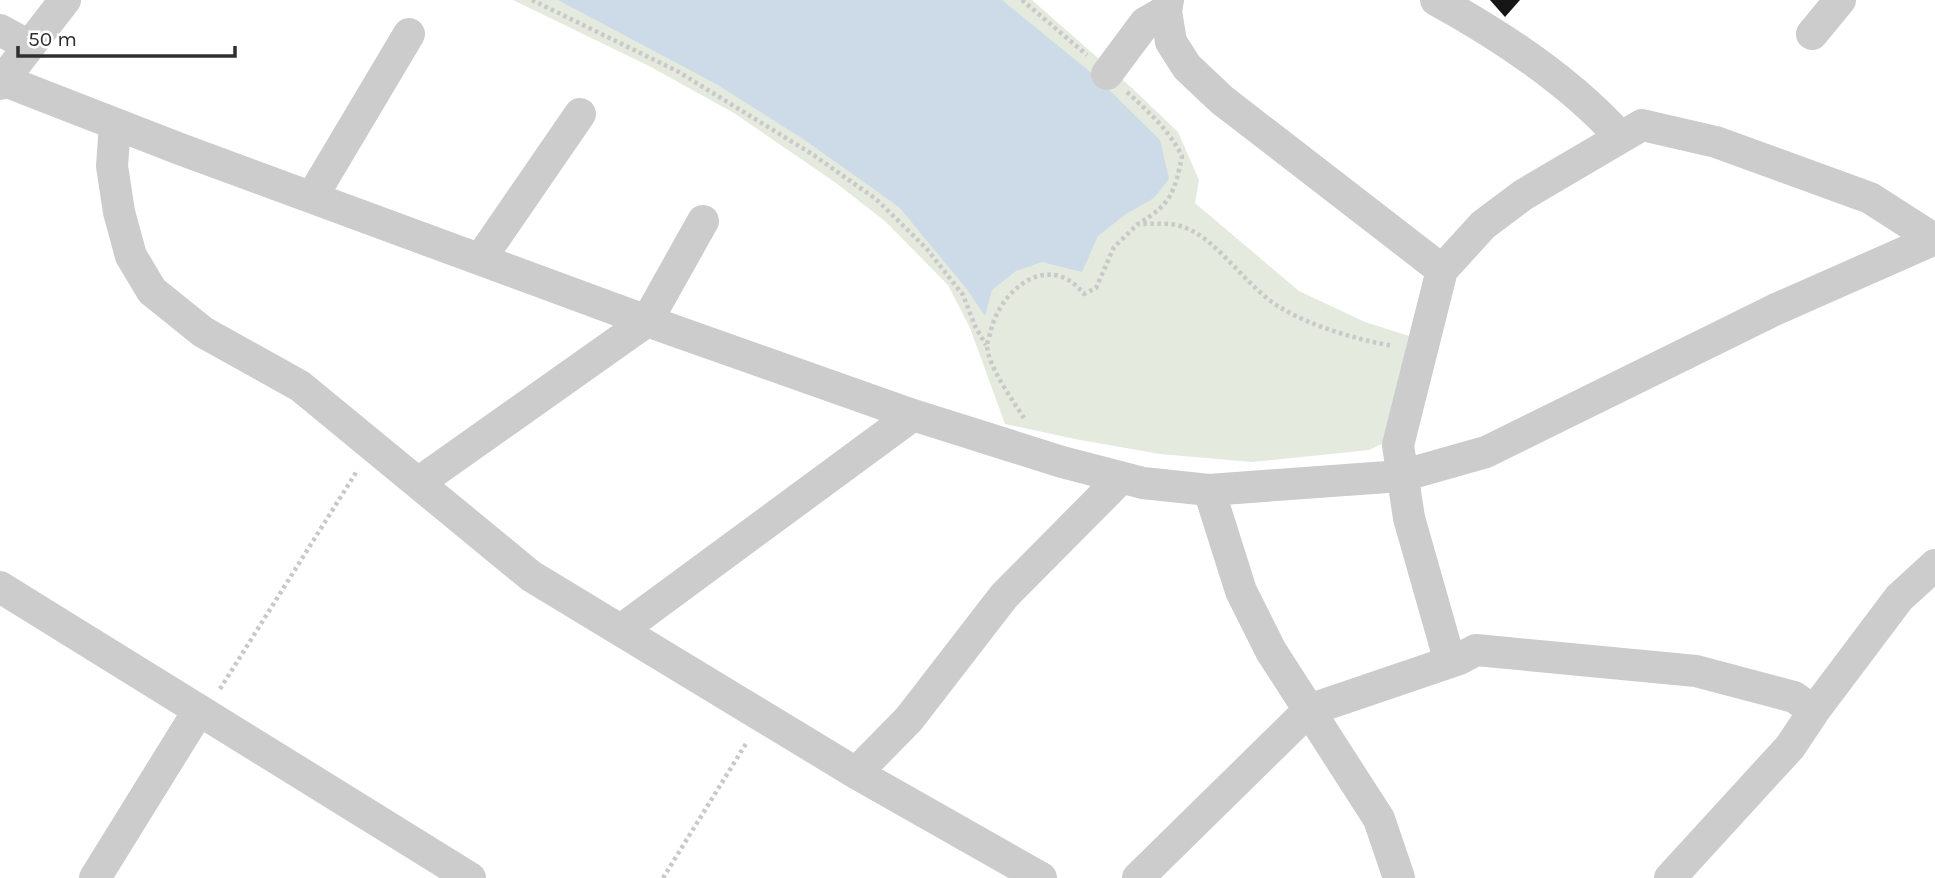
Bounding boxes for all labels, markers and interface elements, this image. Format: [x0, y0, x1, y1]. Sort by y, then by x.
scale bar [18, 14, 234, 58]
text: 50 m [28, 27, 77, 51]

